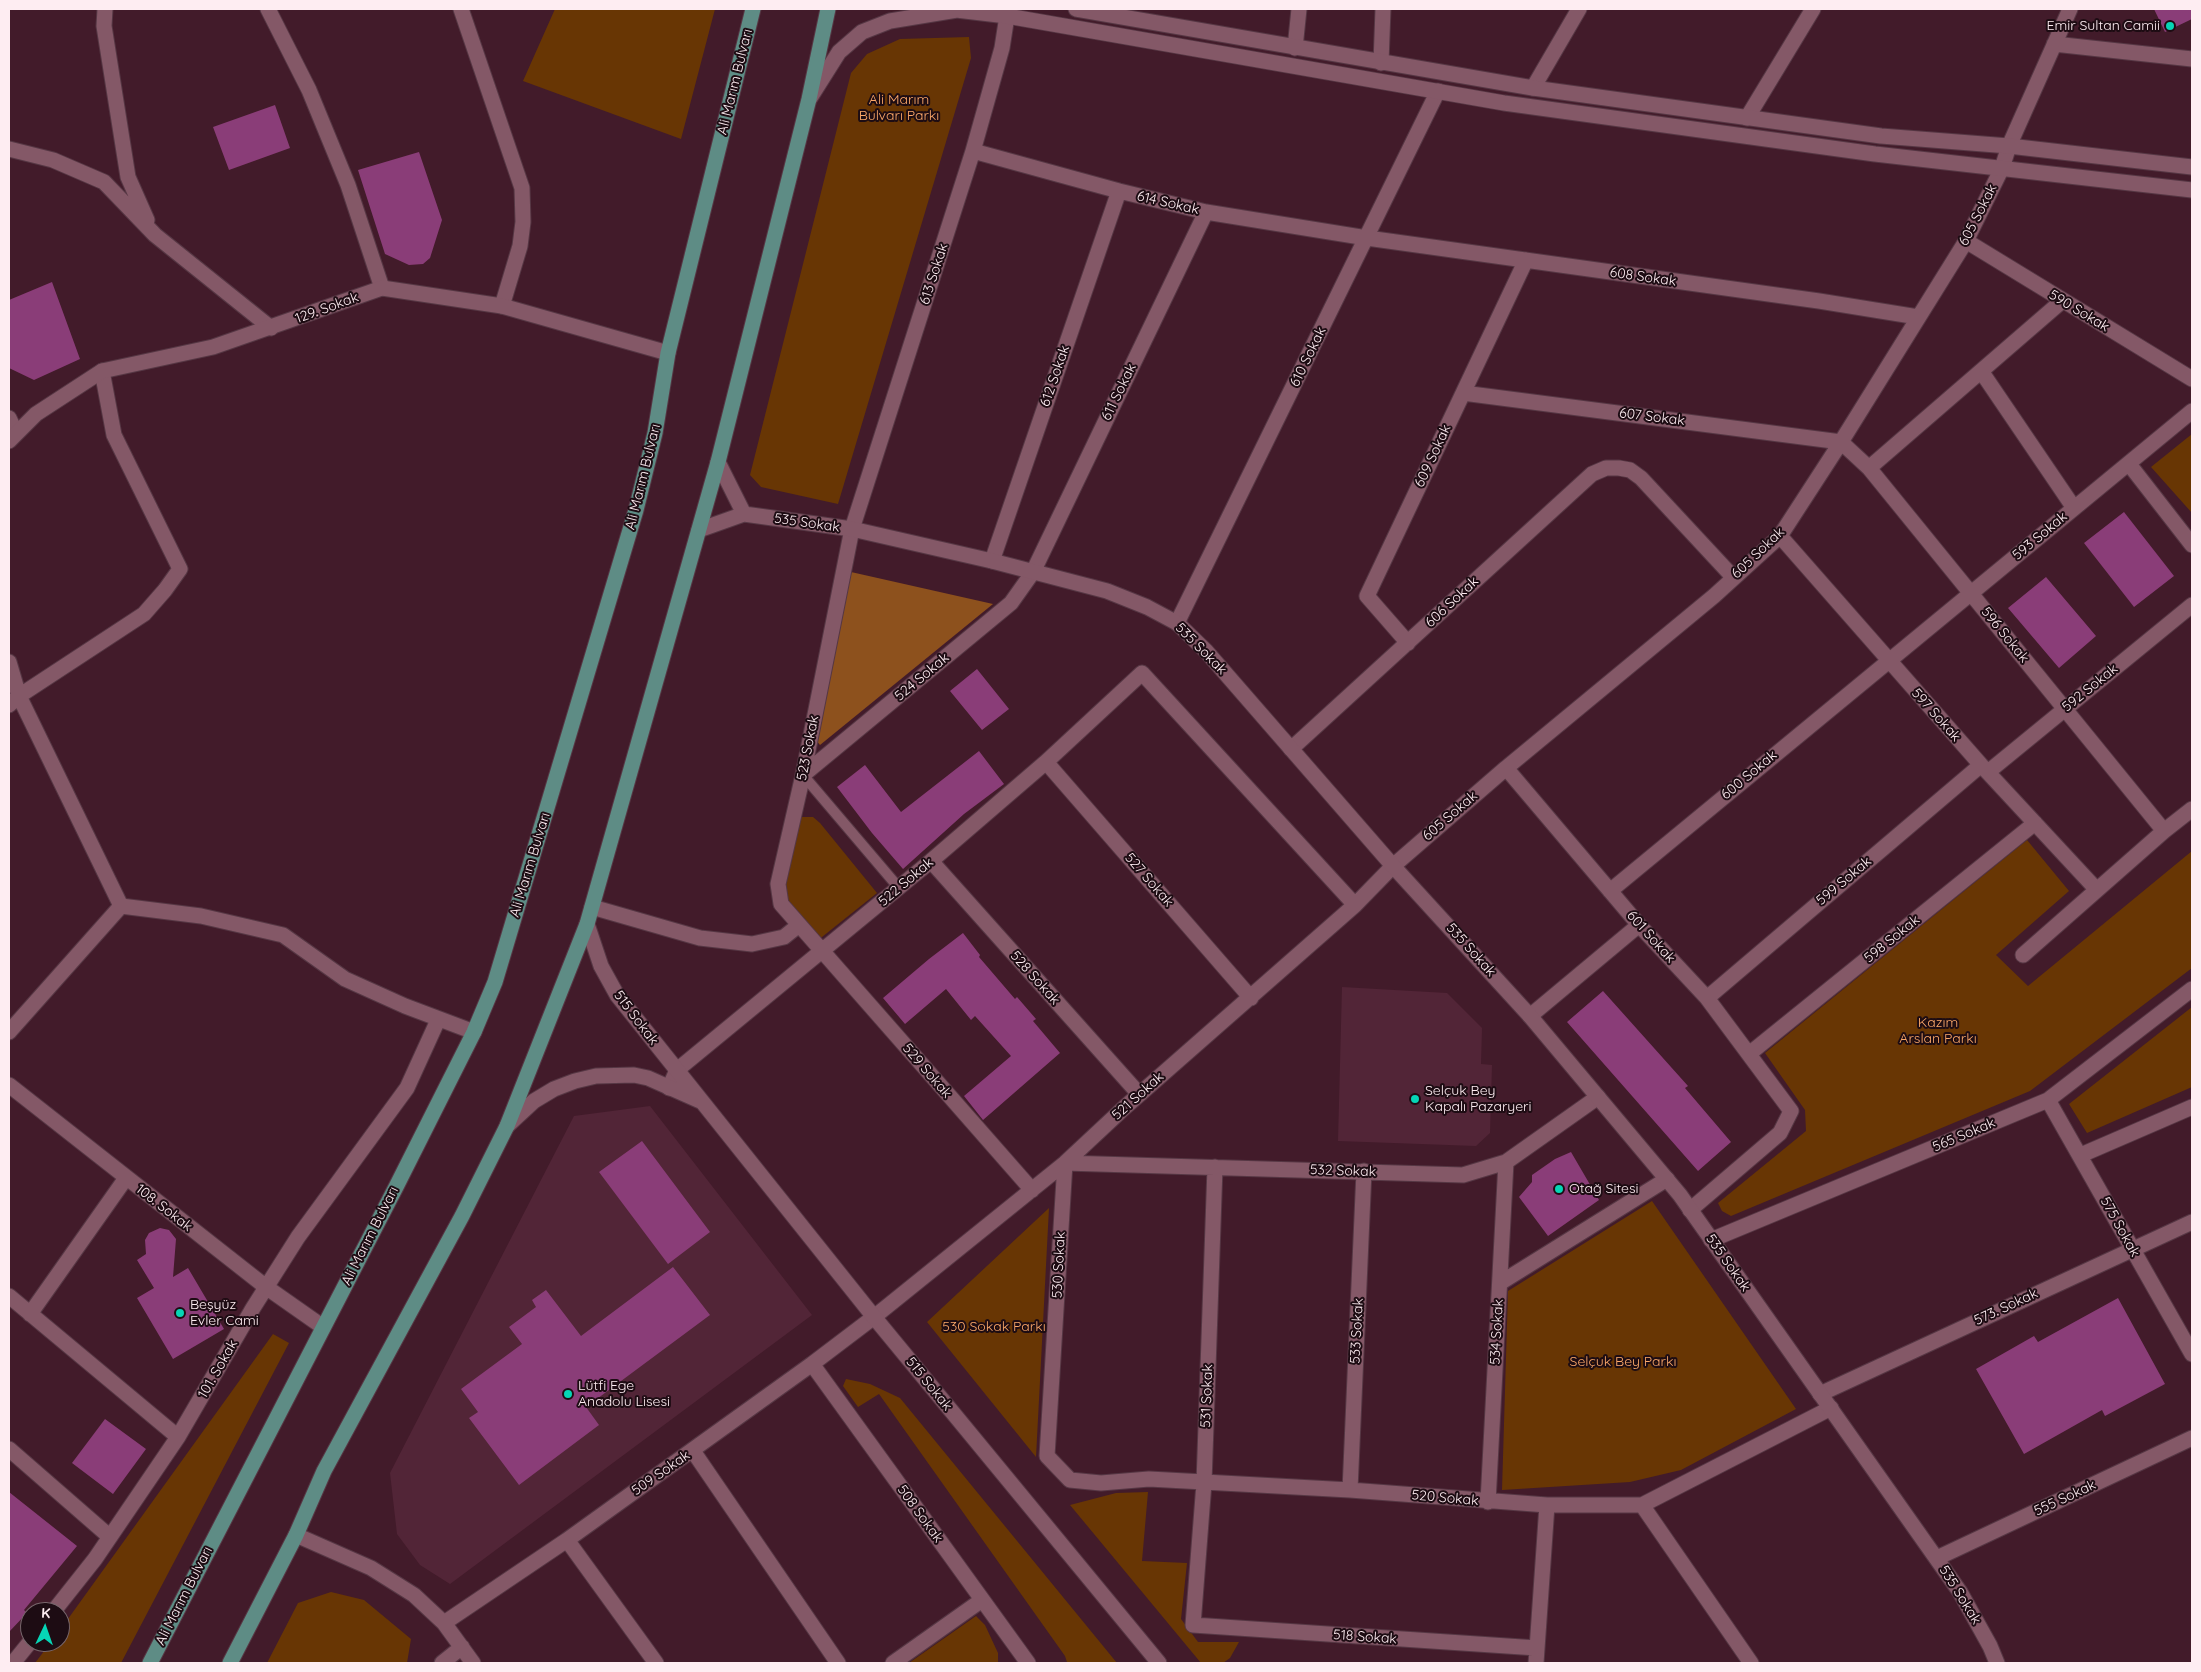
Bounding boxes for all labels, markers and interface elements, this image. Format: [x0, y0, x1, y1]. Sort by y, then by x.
place label: Emir Sultan Camii [2047, 18, 2160, 34]
marker: Emir Sultan Camii [2164, 20, 2176, 32]
street label: Ali Marım Bulvarı [714, 27, 756, 137]
park label: Ali Marım Bulvarı Parkı [859, 92, 939, 124]
street label: 605 Sokak [1955, 181, 2001, 249]
street label: 614 Sokak [1135, 188, 1201, 218]
street label: 613 Sokak [916, 241, 952, 307]
street label: 608 Sokak [1609, 264, 1677, 290]
street label: 590 Sokak [2046, 286, 2112, 336]
street label: 129. Sokak [293, 289, 361, 327]
street label: 610 Sokak [1286, 324, 1330, 390]
street label: 612 Sokak [1037, 343, 1073, 409]
street label: 611 Sokak [1098, 361, 1140, 423]
street label: 607 Sokak [1618, 405, 1686, 429]
street label: Ali Marım Bulvarı [622, 422, 664, 532]
street label: 609 Sokak [1411, 422, 1455, 490]
street label: 593 Sokak [2009, 508, 2071, 564]
street label: 535 Sokak [773, 510, 841, 536]
street label: 605 Sokak [1728, 524, 1788, 582]
street label: 606 Sokak [1422, 573, 1482, 631]
street label: 596 Sokak [1978, 604, 2032, 666]
street label: 535 Sokak [1172, 620, 1230, 678]
street label: 524 Sokak [891, 649, 953, 705]
street label: 592 Sokak [2059, 660, 2121, 716]
street label: 597 Sokak [1908, 685, 1964, 745]
street label: 523 Sokak [793, 714, 823, 782]
street label: 600 Sokak [1718, 747, 1780, 803]
street label: 605 Sokak [1419, 788, 1481, 844]
street label: Ali Marım Bulvarı [506, 811, 554, 919]
street label: 527 Sokak [1121, 850, 1177, 910]
street label: 599 Sokak [1813, 853, 1875, 909]
street label: 522 Sokak [875, 854, 937, 910]
street label: 601 Sokak [1623, 907, 1679, 967]
street label: 598 Sokak [1861, 912, 1923, 966]
street label: 535 Sokak [1443, 920, 1499, 980]
street label: 528 Sokak [1007, 948, 1063, 1008]
street label: 515 Sokak [610, 987, 662, 1049]
park label: Kazım Arslan Parkı [1899, 1015, 1977, 1048]
street label: 529 Sokak [899, 1040, 955, 1102]
street label: 521 Sokak [1109, 1068, 1167, 1124]
place label: Selçuk Bey Kapalı Pazaryeri [1425, 1083, 1531, 1116]
marker: Selçuk Bey Kapalı Pazaryeri [1409, 1093, 1421, 1105]
street label: 565 Sokak [1930, 1114, 1998, 1156]
street label: 532 Sokak [1310, 1161, 1376, 1181]
street label: 108. Sokak [132, 1181, 196, 1235]
place label: Otağ Sitesi [1569, 1181, 1639, 1197]
marker: Otağ Sitesi [1553, 1183, 1565, 1195]
street label: Ali Marım Bulvarı [338, 1184, 402, 1288]
street label: 575 Sokak [2097, 1194, 2143, 1260]
street label: 530 Sokak [1049, 1231, 1069, 1299]
street label: 535 Sokak [1702, 1231, 1754, 1295]
street label: 573. Sokak [1972, 1285, 2040, 1329]
place label: Beşyüz Evler Cami [190, 1297, 259, 1330]
street label: 533 Sokak [1347, 1298, 1367, 1364]
street label: 534 Sokak [1487, 1299, 1507, 1365]
marker: Beşyüz Evler Cami [174, 1307, 186, 1319]
park label: 530 Sokak Parkı [942, 1319, 1046, 1335]
street label: 101. Sokak [195, 1337, 241, 1401]
street label: 515 Sokak [902, 1354, 956, 1414]
park label: Selçuk Bey Parkı [1570, 1354, 1676, 1370]
street label: 531 Sokak [1197, 1364, 1217, 1428]
place label: Lütfi Ege Anadolu Lisesi [578, 1378, 670, 1410]
marker: Lütfi Ege Anadolu Lisesi [562, 1388, 574, 1400]
street label: 509 Sokak [629, 1447, 693, 1499]
street label: 555 Sokak [2031, 1476, 2099, 1520]
street label: 508 Sokak [893, 1482, 947, 1546]
street label: 520 Sokak [1411, 1487, 1479, 1509]
street label: Ali Marım Bulvarı [152, 1544, 216, 1648]
street label: 535 Sokak [1935, 1562, 1985, 1628]
north arrow [20, 1602, 70, 1652]
text: K [41, 1604, 51, 1622]
street label: 518 Sokak [1333, 1626, 1397, 1648]

